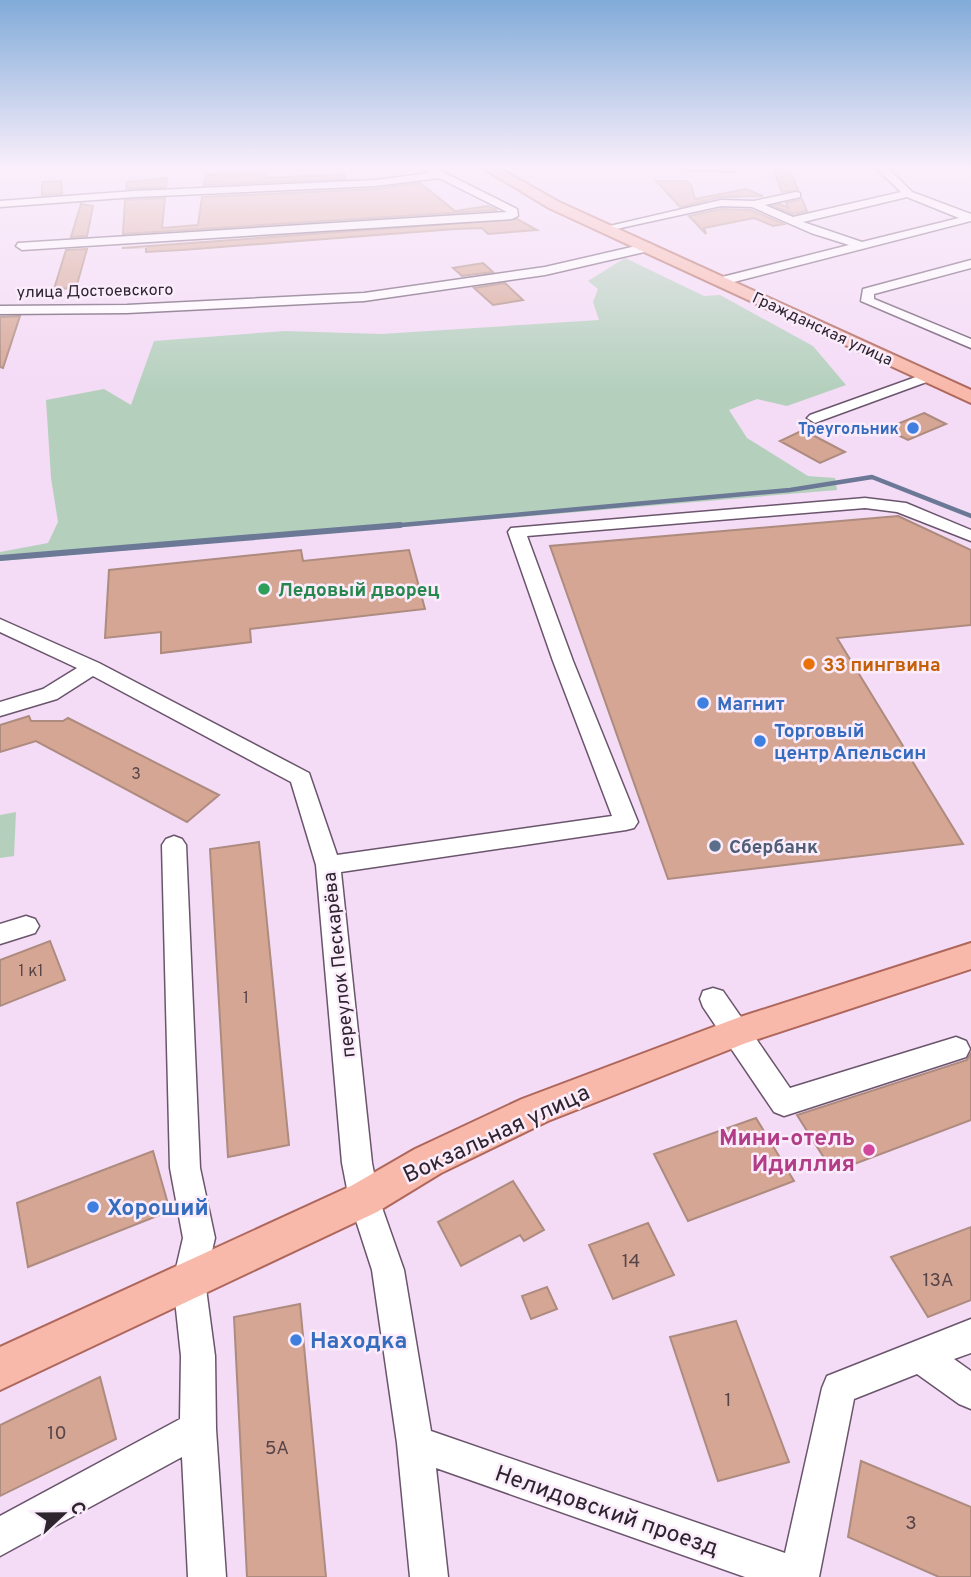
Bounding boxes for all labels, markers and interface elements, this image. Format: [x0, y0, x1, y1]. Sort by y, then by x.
street label: улица Достоевского [17, 281, 174, 303]
street label: Гражданская улица [749, 289, 896, 371]
place label: Треугольник [798, 420, 899, 440]
marker: Треугольник [905, 420, 921, 436]
place label: Ледовый дворец [278, 579, 440, 603]
marker: Ледовый дворец [256, 581, 272, 597]
place label: 33 пингвина [823, 654, 941, 678]
marker: 33 пингвина [801, 656, 817, 672]
place label: Магнит [717, 693, 785, 717]
marker: Магнит [695, 695, 711, 711]
place label: Торговый центр Апельсин [774, 720, 926, 766]
marker: Торговый центр Апельсин [752, 733, 768, 749]
house number: 3 [131, 765, 141, 785]
place label: Сбербанк [729, 836, 818, 860]
marker: Сбербанк [707, 838, 723, 854]
street label: переулок Пескарёва [318, 871, 362, 1059]
house number: 1 к1 [19, 962, 43, 982]
house number: 1 [243, 989, 249, 1009]
street label: Вокзальная улица [399, 1079, 595, 1191]
place label: Мини-отель Идиллия [719, 1125, 855, 1180]
marker: Мини-отель Идиллия [861, 1142, 877, 1158]
place label: Хороший [107, 1195, 209, 1224]
marker: Хороший [85, 1199, 101, 1215]
house number: 14 [622, 1250, 640, 1274]
house number: 13А [922, 1269, 954, 1293]
place label: Находка [310, 1328, 407, 1357]
marker: Находка [288, 1332, 304, 1348]
house number: 1 [724, 1389, 732, 1413]
house number: 10 [47, 1422, 67, 1446]
house number: 5А [265, 1437, 289, 1461]
street label: Нелидовский проезд [490, 1460, 722, 1564]
north arrow [28, 1479, 98, 1549]
text: С [64, 1498, 90, 1519]
house number: 3 [905, 1512, 917, 1536]

